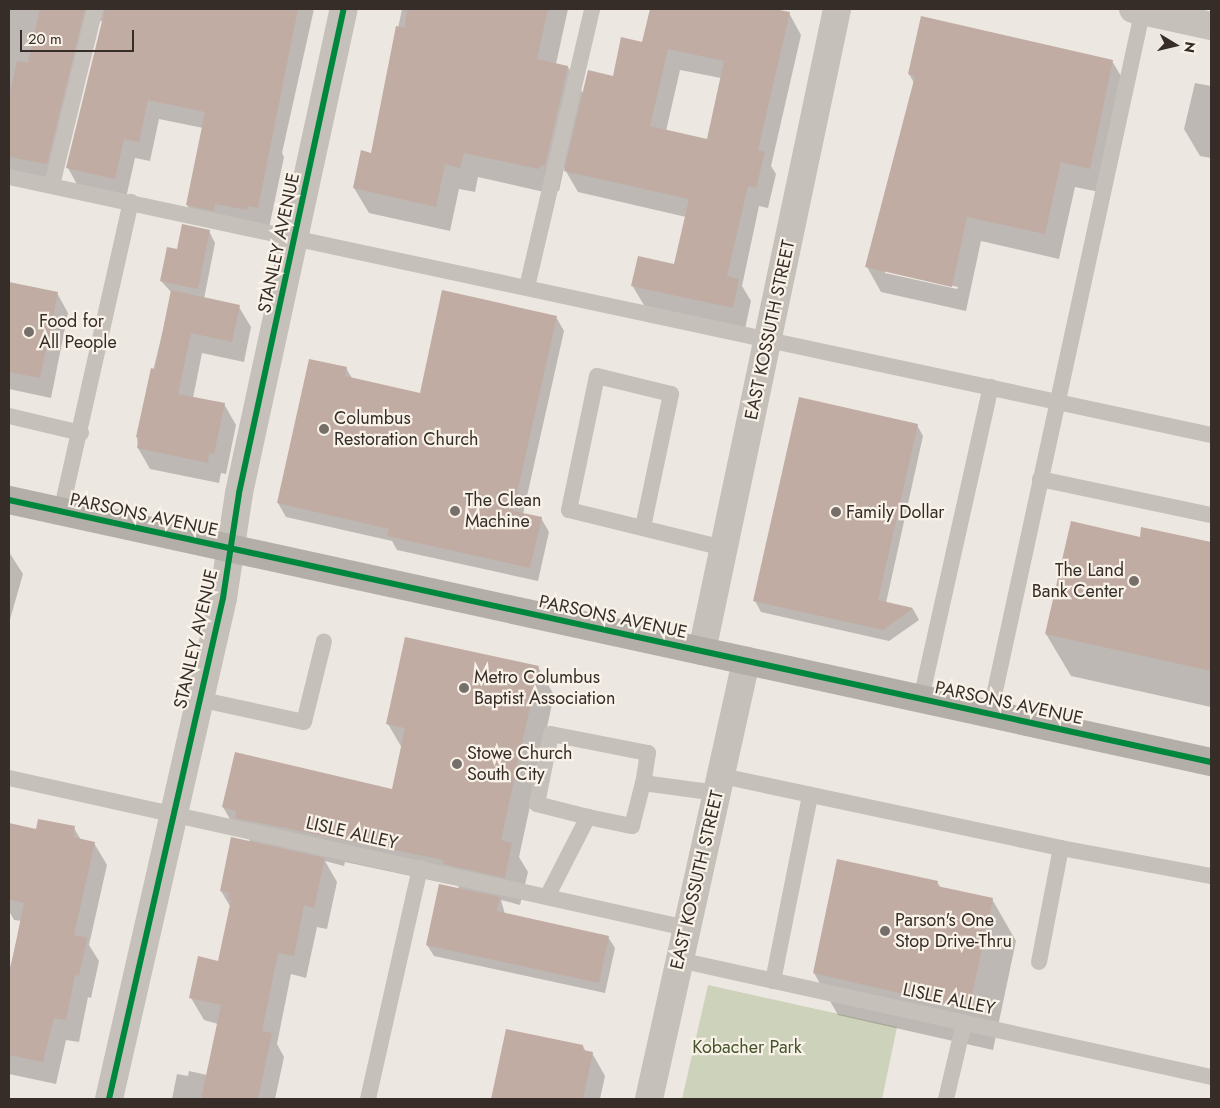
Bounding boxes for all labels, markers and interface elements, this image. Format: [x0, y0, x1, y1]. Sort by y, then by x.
scale bar [22, 20, 136, 52]
north arrow [1150, 20, 1200, 70]
text: 20 m [28, 28, 62, 50]
text: N [1179, 40, 1201, 54]
street label: STANLEY AVENUE [254, 171, 304, 315]
street label: EAST KOSSUTH STREET [740, 238, 800, 422]
place label: Food for All People [39, 311, 117, 354]
marker: Food for All People [23, 326, 35, 338]
place label: Columbus Restoration Church [334, 408, 478, 450]
marker: Columbus Restoration Church [318, 423, 330, 435]
street label: PARSONS AVENUE [68, 489, 220, 541]
place label: The Clean Machine [465, 490, 541, 532]
place label: Family Dollar [846, 501, 944, 523]
marker: The Clean Machine [449, 505, 461, 517]
marker: Family Dollar [830, 506, 842, 518]
place label: The Land Bank Center [1032, 560, 1124, 602]
street label: STANLEY AVENUE [169, 567, 223, 711]
marker: The Land Bank Center [1128, 575, 1140, 587]
street label: PARSONS AVENUE [537, 591, 689, 643]
place label: Metro Columbus Baptist Association [474, 667, 615, 710]
street label: PARSONS AVENUE [933, 677, 1085, 729]
marker: Metro Columbus Baptist Association [458, 682, 470, 694]
place label: Stowe Church South City [467, 743, 573, 786]
marker: Stowe Church South City [451, 758, 463, 770]
street label: EAST KOSSUTH STREET [666, 788, 728, 972]
street label: LISLE ALLEY [304, 812, 400, 854]
place label: Parson's One Stop Drive-Thru [895, 910, 1012, 952]
marker: Parson's One Stop Drive-Thru [879, 925, 891, 937]
street label: LISLE ALLEY [901, 979, 997, 1019]
park label: Kobacher Park [692, 1036, 802, 1058]

